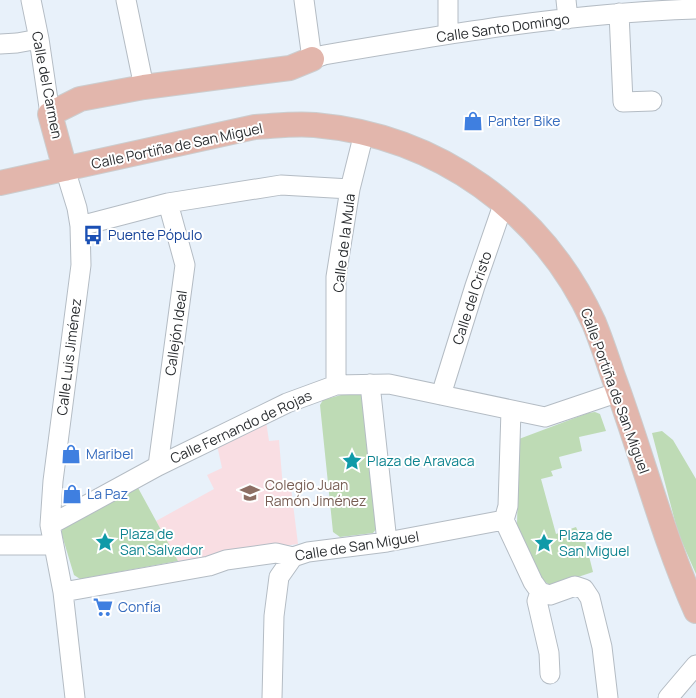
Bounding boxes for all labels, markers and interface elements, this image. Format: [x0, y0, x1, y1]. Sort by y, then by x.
street label: Calle Santo Domingo [435, 9, 571, 46]
street label: Calle del Carmen [28, 30, 67, 140]
shop icon: Panter Bike [462, 110, 484, 132]
place label: Panter Bike [488, 111, 560, 130]
street label: Calle Portiña de San Miguel [89, 118, 264, 173]
street label: Calle de la Mula [328, 192, 359, 294]
bus stop icon: Puente Pópulo [82, 224, 104, 246]
place label: Puente Pópulo [108, 225, 202, 244]
street label: Calle del Cristo [447, 249, 496, 347]
street label: Callejón Ideal [160, 289, 191, 377]
street label: Calle Luis Jiménez [52, 297, 85, 416]
street label: Calle Portiña de San Miguel [577, 305, 654, 476]
street label: Calle Fernando de Rojas [167, 385, 315, 468]
shop icon: Maribel [60, 443, 82, 465]
place label: Maribel [86, 444, 134, 463]
place icon: Plaza de Aravaca [341, 450, 363, 472]
place label: Plaza de Aravaca [367, 451, 474, 470]
place label: Colegio Juan Ramón Jiménez [265, 475, 366, 510]
school or university icon: Colegio Juan Ramón Jiménez [239, 482, 261, 504]
shop icon: La Paz [61, 483, 83, 505]
place label: La Paz [87, 484, 128, 503]
place label: Plaza de San Salvador [120, 524, 203, 559]
place label: Plaza de San Miguel [559, 525, 630, 560]
street label: Calle de San Miguel [294, 526, 420, 565]
place icon: Plaza de San Salvador [94, 531, 116, 553]
place icon: Plaza de San Miguel [533, 532, 555, 554]
supermarket icon: Confía [92, 596, 114, 618]
place label: Confía [118, 597, 161, 616]

